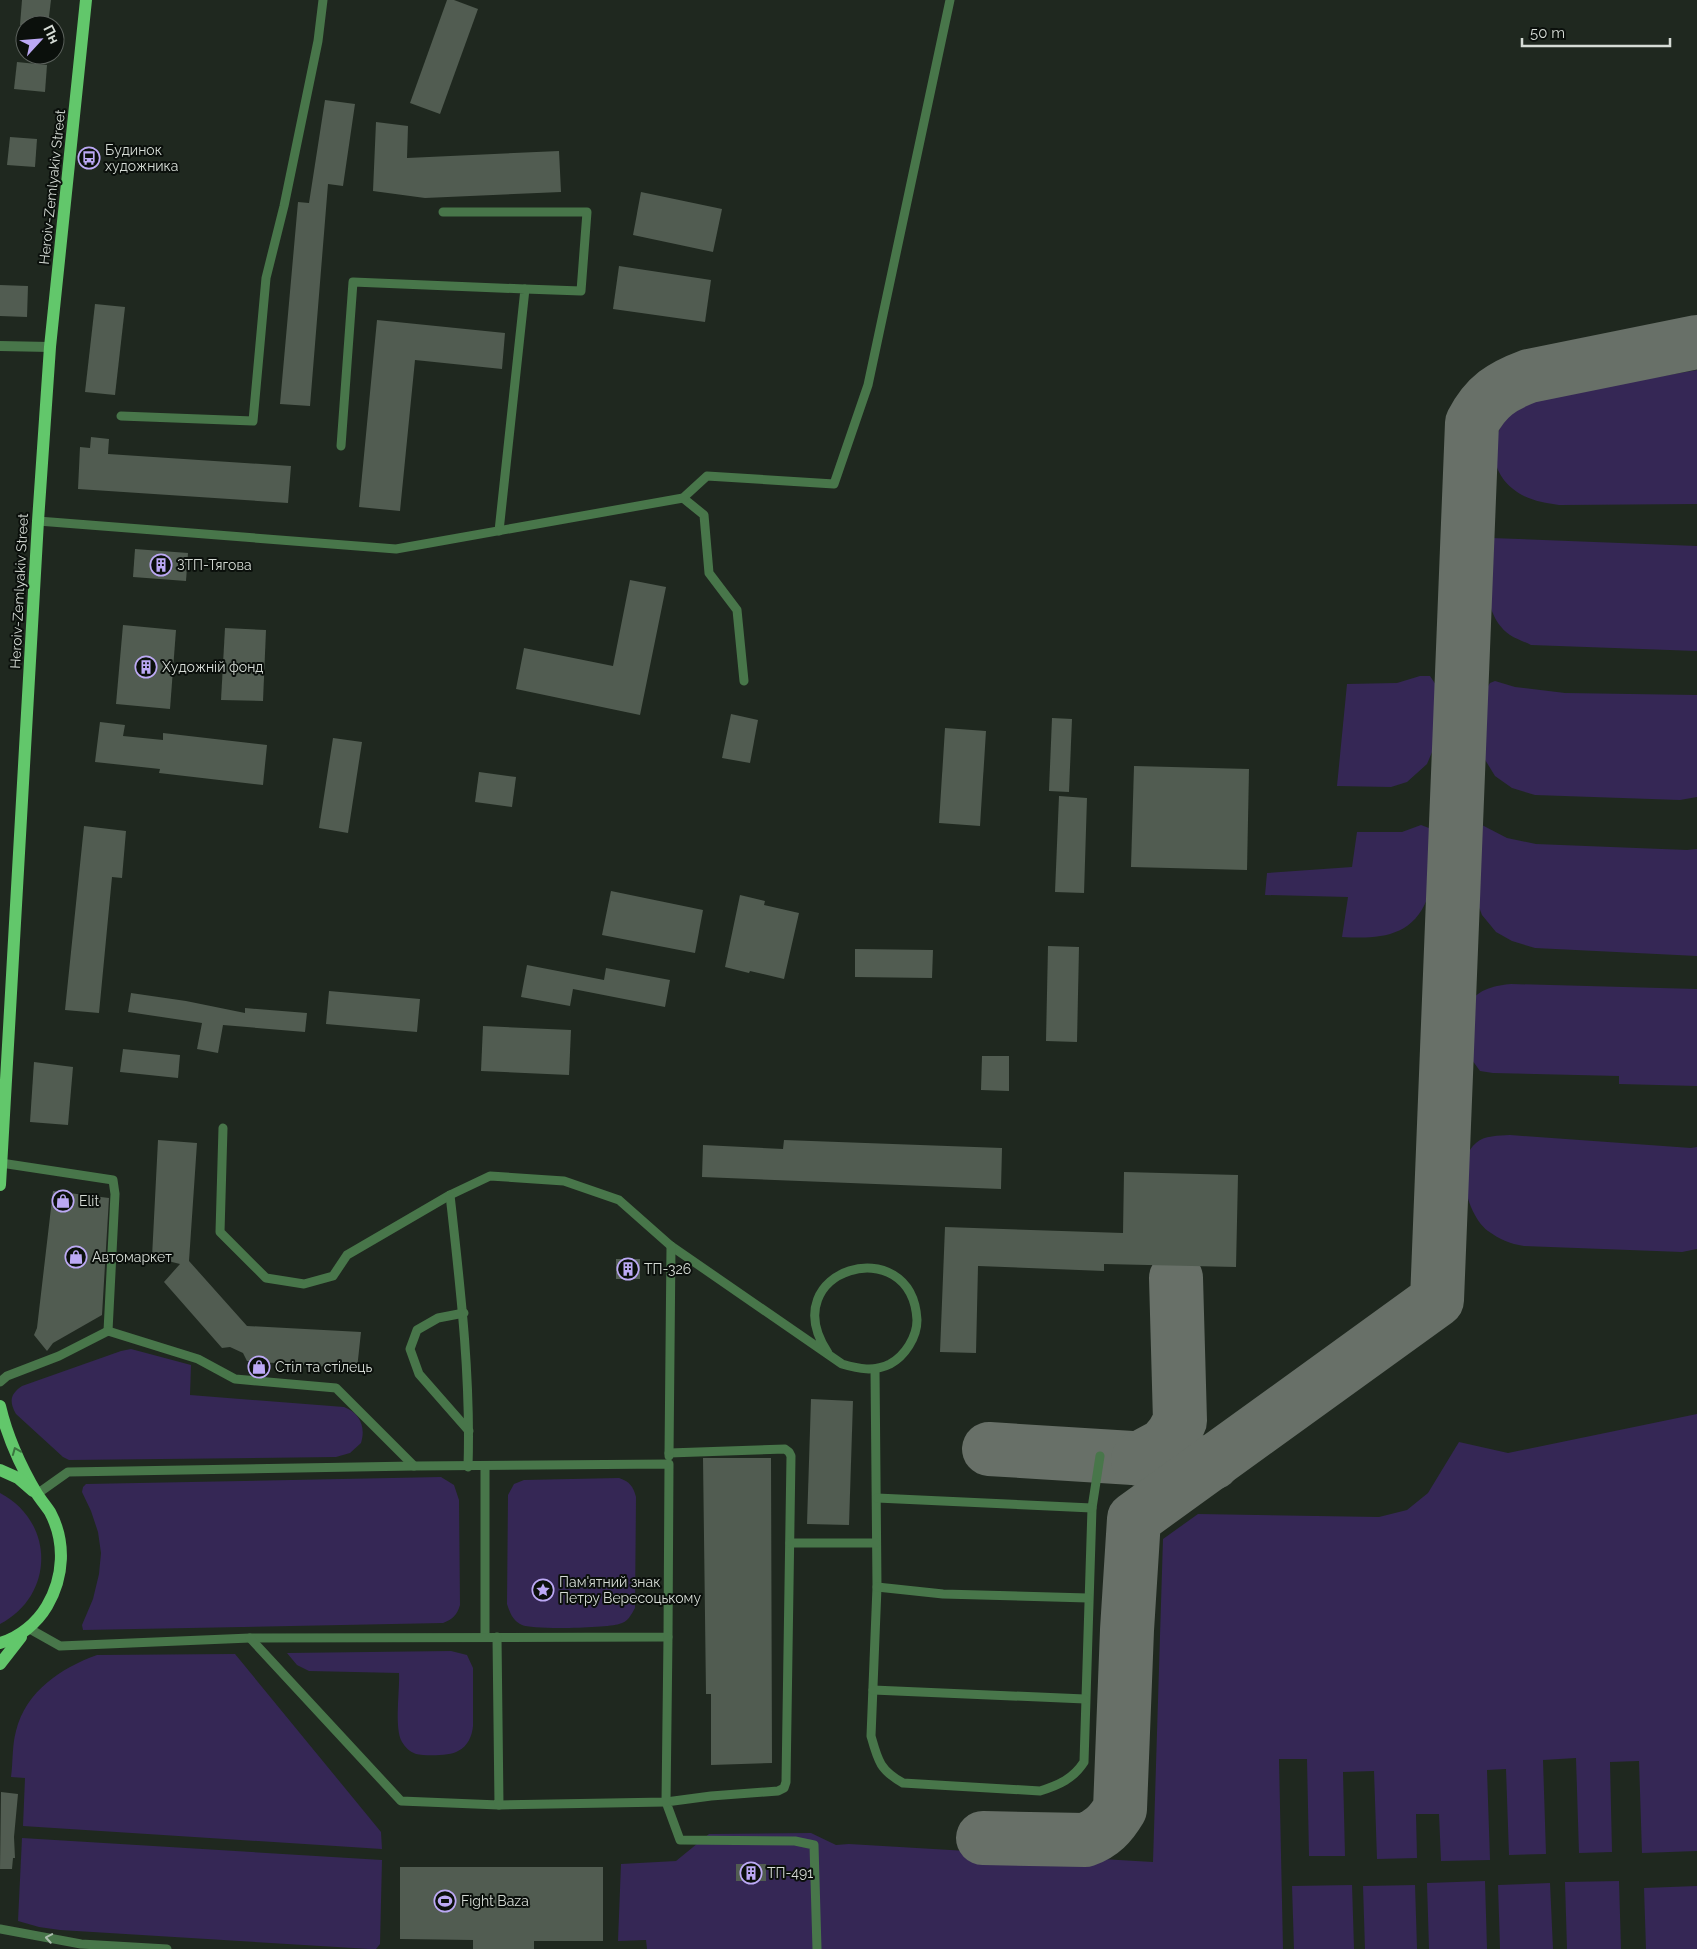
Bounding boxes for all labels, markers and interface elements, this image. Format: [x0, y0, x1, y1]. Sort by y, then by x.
north arrow [15, 15, 65, 65]
scale bar [1522, 15, 1670, 47]
text: Пн [40, 22, 63, 46]
text: 50 m [1530, 24, 1565, 42]
street label: Heroiv-Zemlyakiv Street [36, 108, 68, 265]
place label: Будинок художника [105, 142, 179, 174]
bus stop icon: Будинок художника [77, 146, 101, 170]
street label: Heroiv-Zemlyakiv Street [7, 512, 31, 669]
building icon: ЗТП-Тягова [149, 553, 173, 577]
place label: ЗТП-Тягова [177, 557, 252, 573]
building icon: Художній фонд [134, 655, 158, 679]
place label: Художній фонд [162, 659, 263, 675]
shop icon: Elit [51, 1189, 75, 1213]
place label: Elit [79, 1193, 99, 1209]
shop icon: Автомаркет [64, 1245, 88, 1269]
place label: Автомаркет [92, 1249, 172, 1265]
building icon: ТП-326 [616, 1257, 640, 1281]
place label: ТП-326 [644, 1261, 691, 1277]
shop icon: Стіл та стілець [247, 1355, 271, 1379]
place label: Стіл та стілець [275, 1359, 372, 1375]
one-way arrow [11, 1447, 22, 1456]
place label: Пам'ятний знак Петру Вересоцькому [559, 1574, 701, 1606]
place icon: Пам'ятний знак Петру Вересоцькому [531, 1578, 555, 1602]
building icon: ТП-491 [739, 1861, 763, 1885]
place label: ТП-491 [767, 1865, 813, 1881]
sports icon: Fight Baza [433, 1889, 457, 1913]
place label: Fight Baza [461, 1893, 529, 1909]
one-way arrow [45, 1934, 53, 1944]

